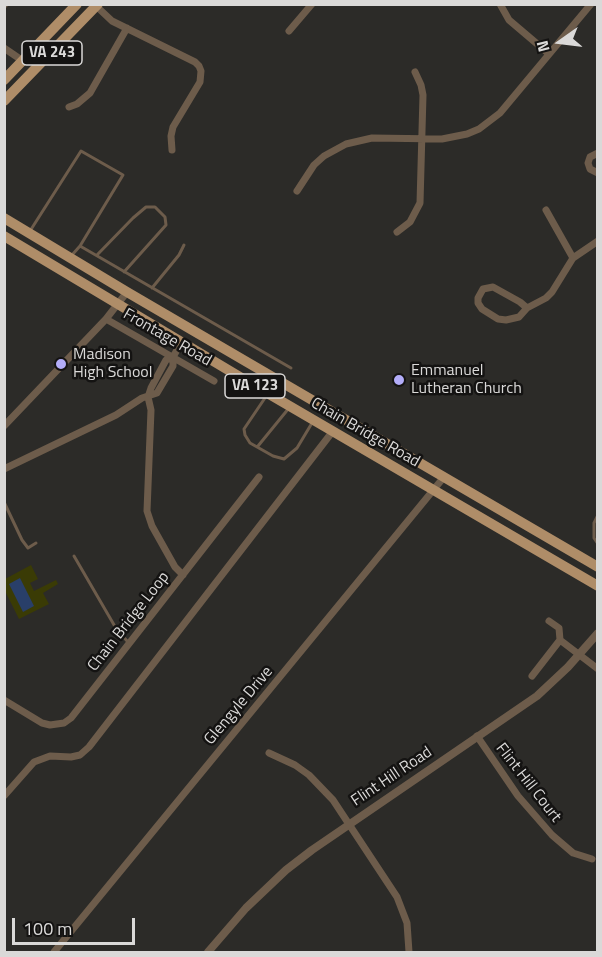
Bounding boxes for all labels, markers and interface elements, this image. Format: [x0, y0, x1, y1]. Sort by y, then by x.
north arrow [530, 12, 590, 72]
text: N [530, 38, 556, 55]
road number: VA 243 [22, 41, 82, 65]
street label: Frontage Road [120, 305, 214, 371]
place label: Madison High School [73, 345, 152, 383]
marker: Madison High School [54, 357, 68, 371]
place label: Emmanuel Lutheran Church [411, 361, 522, 399]
marker: Emmanuel Lutheran Church [392, 373, 406, 387]
road number: VA 123 [225, 374, 285, 398]
street label: Chain Bridge Road [307, 394, 423, 472]
street label: Chain Bridge Loop [84, 568, 174, 676]
street label: Glengyle Drive [201, 663, 277, 749]
street label: Flint Hill Court [491, 740, 565, 826]
street label: Flint Hill Road [348, 743, 436, 811]
scale bar [15, 906, 138, 944]
text: 100 m [23, 915, 72, 942]

